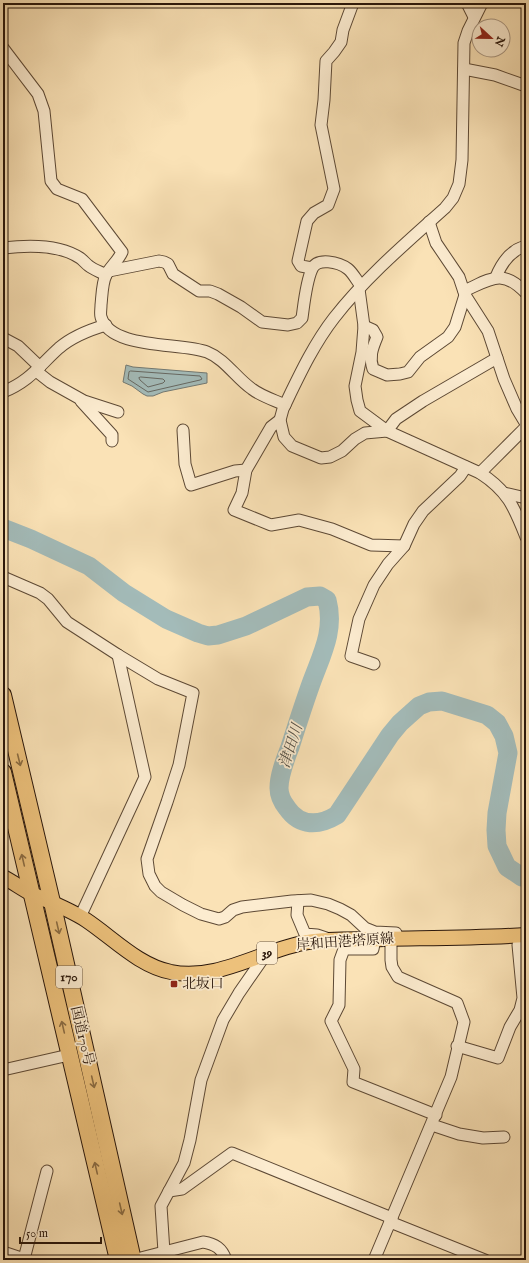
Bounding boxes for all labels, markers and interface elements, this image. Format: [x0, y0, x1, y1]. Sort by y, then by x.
north arrow [471, 18, 511, 58]
text: N [491, 33, 508, 49]
water label: 津田川 [275, 720, 308, 770]
one-way arrow [15, 753, 23, 766]
one-way arrow [19, 854, 27, 867]
one-way arrow [54, 921, 62, 934]
street label: 岸和田港塔原線 [295, 930, 395, 954]
road number: 39 [257, 942, 277, 964]
road number: 170 [56, 966, 82, 988]
place label: 北坂口 [182, 975, 224, 993]
marker: 北坂口 [169, 979, 179, 989]
street label: 国道170号 [66, 1004, 98, 1068]
one-way arrow [58, 1021, 66, 1034]
one-way arrow [89, 1075, 97, 1088]
one-way arrow [91, 1161, 99, 1174]
one-way arrow [118, 1202, 126, 1215]
scale bar [20, 1219, 101, 1245]
text: 50 m [26, 1226, 48, 1241]

